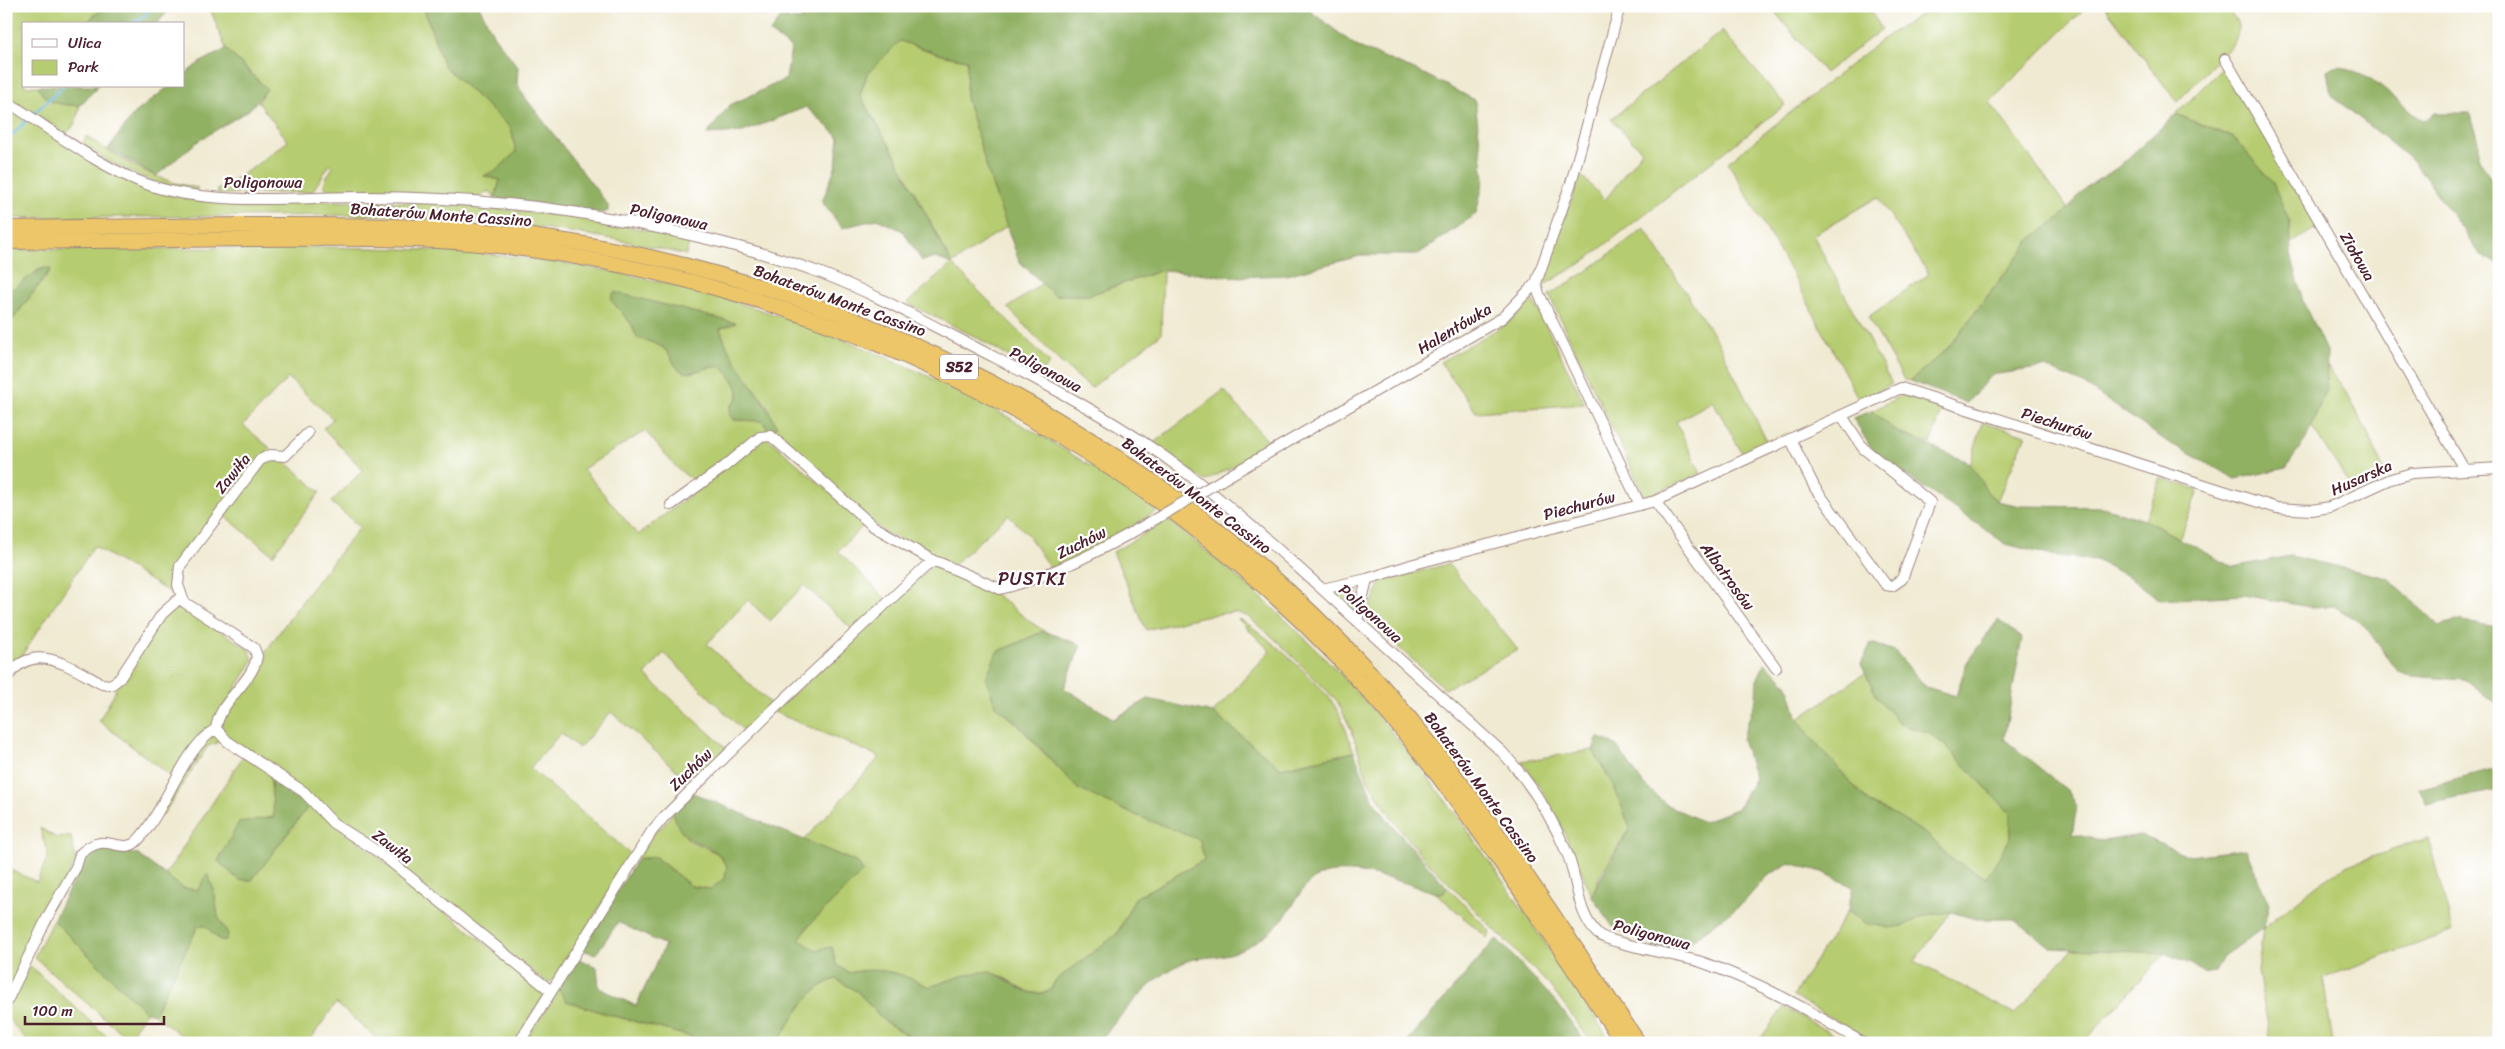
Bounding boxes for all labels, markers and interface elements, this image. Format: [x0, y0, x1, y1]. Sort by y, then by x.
legend [22, 22, 185, 88]
text: Ulica [68, 30, 102, 56]
text: Park [68, 54, 99, 80]
street label: Poligonowa [224, 168, 303, 197]
street label: Bohaterów Monte Cassino [349, 194, 533, 235]
street label: Poligonowa [627, 194, 711, 239]
street label: Ziołowa [2332, 226, 2383, 287]
street label: Bohaterów Monte Cassino [749, 256, 930, 345]
street label: Halentówka [1411, 295, 1497, 362]
street label: Poligonowa [1004, 338, 1088, 401]
road number: S52 [940, 354, 978, 380]
street label: Piechurów [2018, 398, 2097, 449]
street label: Bohaterów Monte Cassino [1115, 429, 1278, 562]
street label: Zawiła [207, 447, 258, 500]
street label: Husarska [2326, 451, 2397, 504]
street label: Piechurów [1540, 482, 1619, 529]
street label: Zuchów [1051, 518, 1111, 567]
street label: Albatrosów [1692, 535, 1763, 617]
district label: PUSTKI [998, 563, 1067, 595]
street label: Poligonowa [1332, 576, 1410, 651]
street label: Bohaterów Monte Cassino [1416, 705, 1547, 869]
street label: Zuchów [661, 741, 719, 798]
street label: Zawiła [366, 821, 420, 872]
street label: Poligonowa [1610, 910, 1695, 959]
scale bar [25, 994, 164, 1026]
text: 100 m [32, 998, 73, 1024]

